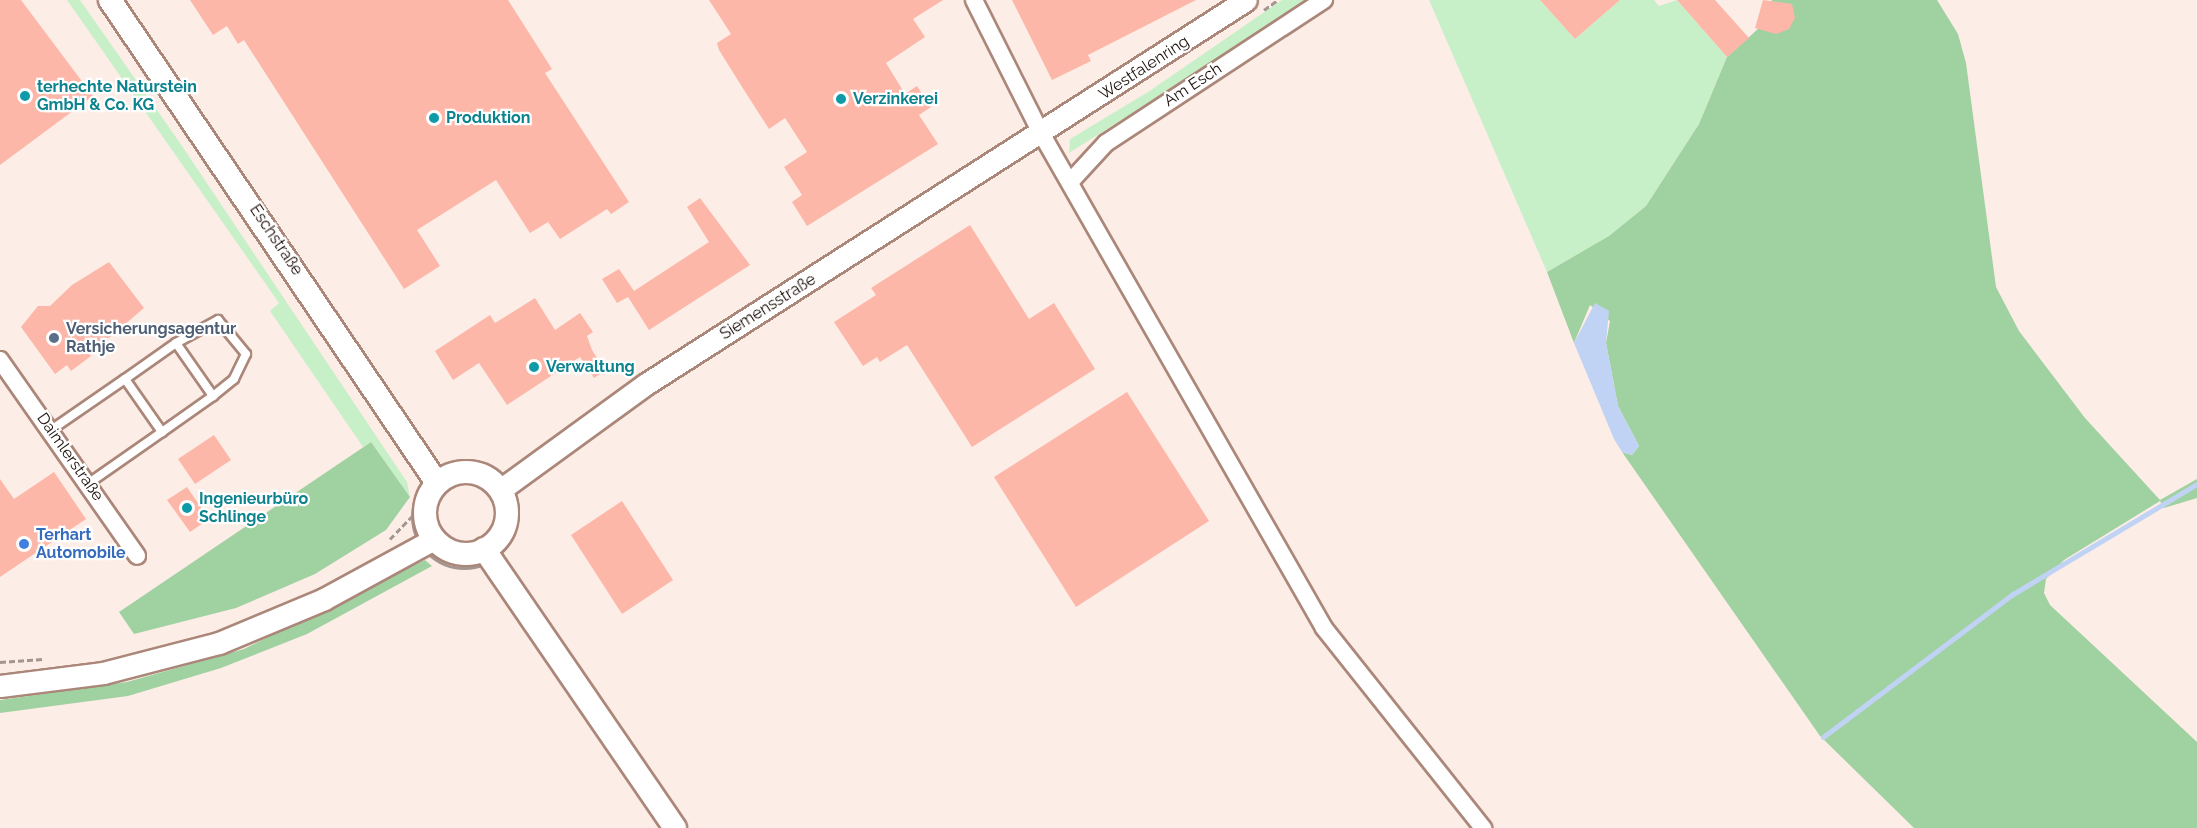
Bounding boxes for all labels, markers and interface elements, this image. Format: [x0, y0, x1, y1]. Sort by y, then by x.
street label: Westfalenring [1095, 32, 1193, 104]
street label: Am Esch [1160, 59, 1226, 111]
place label: terhechte Naturstein GmbH & Co. KG [37, 77, 197, 115]
marker: terhechte Naturstein GmbH & Co. KG [18, 89, 32, 103]
place label: Verzinkerei [853, 89, 938, 109]
marker: Verzinkerei [834, 92, 848, 106]
place label: Produktion [446, 108, 530, 128]
marker: Produktion [427, 111, 441, 125]
street label: Eschstraße [245, 201, 307, 279]
street label: Siemensstraße [717, 270, 819, 344]
place label: Versicherungsagentur Rathje [66, 319, 236, 357]
marker: Versicherungsagentur Rathje [47, 331, 61, 345]
place label: Verwaltung [546, 357, 635, 377]
marker: Verwaltung [527, 360, 541, 374]
street label: Daimlerstraße [33, 409, 107, 505]
place label: Ingenieurbüro Schlinge [199, 489, 308, 527]
marker: Ingenieurbüro Schlinge [180, 501, 194, 515]
place label: Terhart Automobile [36, 525, 126, 563]
marker: Terhart Automobile [17, 537, 31, 551]

